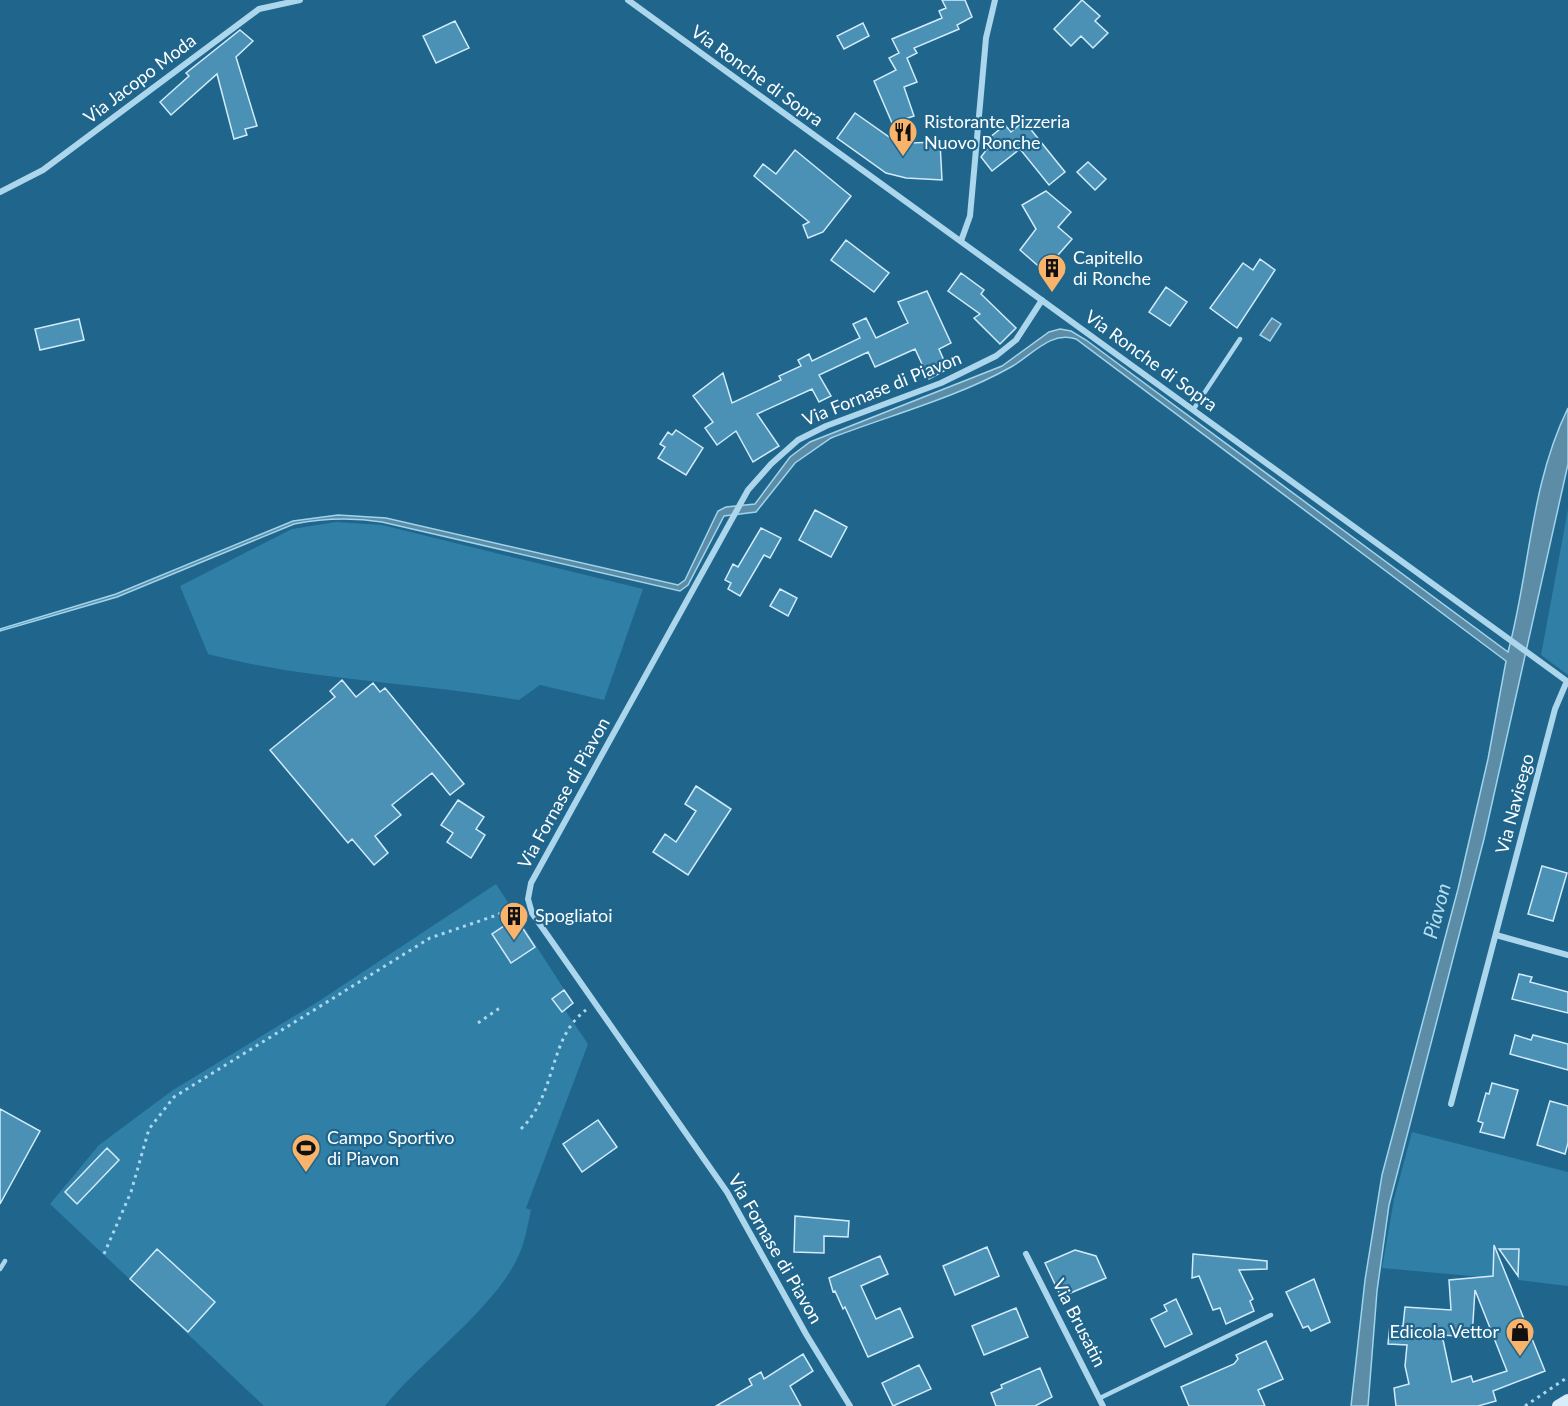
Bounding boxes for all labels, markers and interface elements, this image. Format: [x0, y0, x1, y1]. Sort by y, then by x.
street label: Via Ronche di Sopra [687, 20, 828, 131]
street label: Via Jacopo Moda [79, 29, 200, 128]
place label: Ristorante Pizzeria Nuovo Ronche [924, 110, 1070, 153]
restaurant icon: Ristorante Pizzeria Nuovo Ronche [887, 116, 919, 158]
place label: Capitello di Ronche [1073, 246, 1151, 289]
building icon: Capitello di Ronche [1036, 252, 1068, 294]
street label: Via Ronche di Sopra [1081, 305, 1222, 416]
street label: Via Fornase di Piavon [799, 346, 964, 430]
street label: Via Fornase di Piavon [512, 713, 614, 872]
street label: Via Navisego [1490, 751, 1538, 856]
water label: Piavon [1417, 880, 1455, 941]
building icon: Spogliatoi [498, 900, 530, 942]
place label: Spogliatoi [535, 904, 613, 926]
place label: Campo Sportivo di Piavon [327, 1126, 454, 1169]
sports icon: Campo Sportivo di Piavon [290, 1132, 322, 1174]
street label: Via Fornase di Piavon [724, 1170, 828, 1327]
street label: Via Brusatin [1048, 1275, 1111, 1370]
shop icon: Edicola Vettor [1504, 1316, 1536, 1358]
place label: Edicola Vettor [1390, 1320, 1499, 1342]

